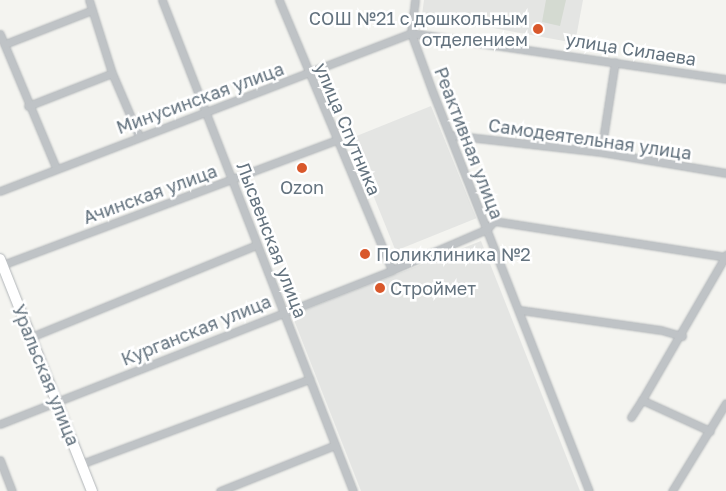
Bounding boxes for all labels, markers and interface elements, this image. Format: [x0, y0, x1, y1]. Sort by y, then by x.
place label: СОШ №21 с дошкольным отделением [309, 8, 528, 50]
marker: СОШ №21 с дошкольным отделением [532, 23, 544, 35]
street label: улица Силаева [564, 28, 698, 70]
street label: Минусинская улица [113, 58, 287, 138]
street label: улица Спутника [310, 59, 386, 199]
street label: Реактивная улица [430, 64, 508, 222]
street label: Самодеятельная улица [487, 114, 693, 164]
street label: Лысвенская улица [232, 159, 312, 321]
street label: Ачинская улица [80, 160, 220, 228]
marker: Ozon [296, 162, 308, 174]
place label: Ozon [280, 176, 324, 198]
place label: Поликлиника №2 [376, 243, 531, 265]
marker: Поликлиника №2 [358, 247, 372, 261]
place label: Строймет [390, 277, 476, 299]
marker: Строймет [374, 282, 386, 294]
street label: Курганская улица [118, 290, 274, 370]
street label: Уральская улица [8, 301, 84, 449]

